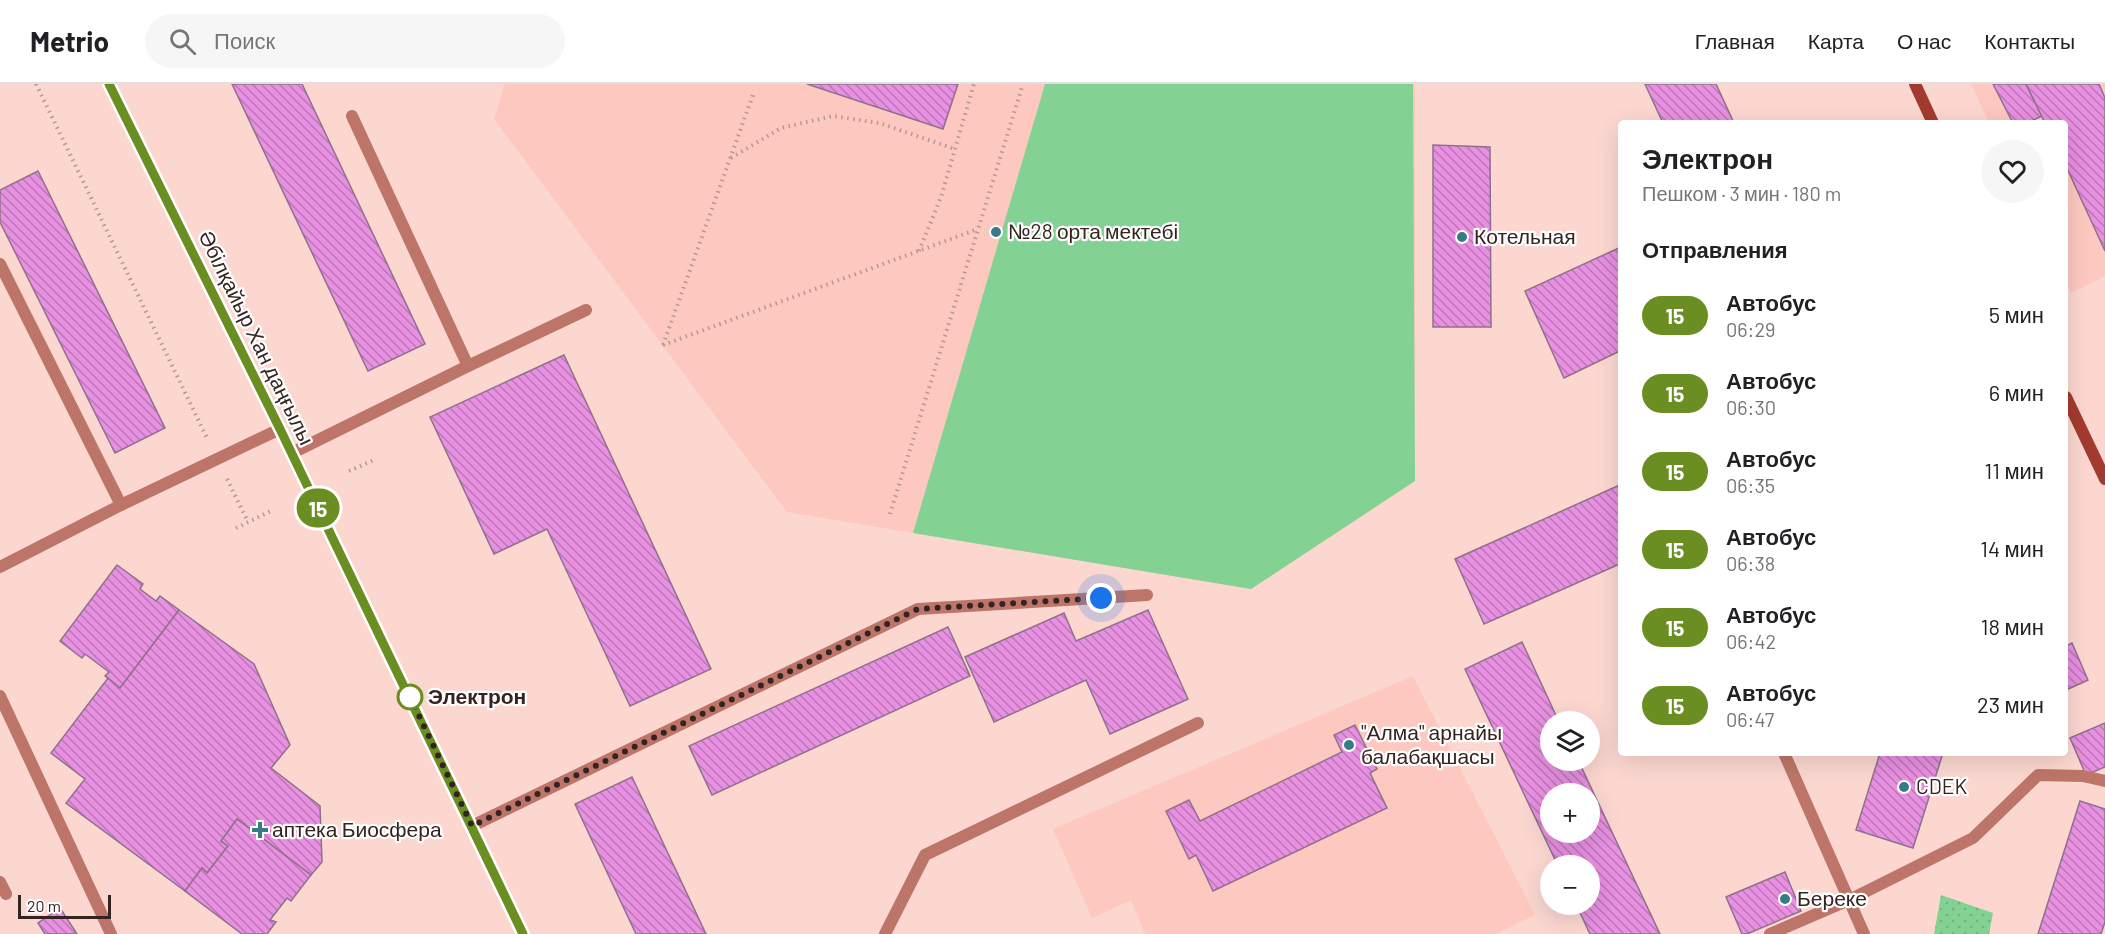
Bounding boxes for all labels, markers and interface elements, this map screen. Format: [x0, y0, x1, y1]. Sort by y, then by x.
search box [145, 14, 565, 68]
text: Metrio [30, 24, 109, 58]
icon: search [166, 25, 199, 58]
text: Поиск [214, 27, 275, 53]
text: Главная [1695, 28, 1775, 53]
text: Карта [1808, 28, 1864, 53]
text: О нас [1897, 28, 1951, 53]
text: Контакты [1984, 28, 2075, 53]
button: heart [1981, 140, 2044, 203]
text: Электрон [1642, 141, 1773, 175]
text: Пешком · 3 мин · 180 m [1642, 181, 1841, 205]
place label: №28 орта мектебі [1008, 218, 1178, 243]
place label: Котельная [1474, 223, 1576, 248]
marker: №28 орта мектебі [989, 225, 1003, 239]
street label: Әбілқайыр Хан даңғылы [195, 226, 320, 449]
marker: Котельная [1455, 230, 1469, 244]
text: Отправления [1642, 236, 1788, 262]
text: Автобус [1726, 289, 1816, 315]
text: 5 мин [1989, 301, 2044, 327]
text: 15 [1666, 303, 1684, 328]
text: 06:29 [1726, 317, 1776, 341]
text: Автобус [1726, 367, 1816, 393]
text: 6 мин [1989, 379, 2044, 405]
text: 15 [1666, 381, 1684, 406]
text: 06:30 [1726, 395, 1776, 419]
text: Автобус [1726, 445, 1816, 471]
text: 11 мин [1985, 457, 2044, 483]
text: 15 [1666, 459, 1684, 484]
text: 06:35 [1726, 473, 1775, 497]
line badge: 15 [291, 488, 345, 528]
text: 15 [309, 496, 327, 521]
text: Автобус [1726, 523, 1816, 549]
text: 14 мин [1980, 535, 2044, 561]
text: 15 [1666, 537, 1684, 562]
text: 06:38 [1726, 551, 1775, 575]
your location [1086, 583, 1116, 613]
text: Автобус [1726, 601, 1816, 627]
text: 18 мин [1981, 613, 2044, 639]
text: 15 [1666, 615, 1684, 640]
text: 06:42 [1726, 629, 1776, 653]
text: Автобус [1726, 679, 1816, 705]
place label: Электрон [428, 683, 526, 708]
marker: Электрон [397, 684, 423, 710]
text: 23 мин [1977, 691, 2044, 717]
text: 15 [1666, 693, 1684, 718]
text: 06:47 [1726, 707, 1774, 731]
map controls [1540, 711, 1600, 915]
button: layers [1540, 711, 1600, 771]
place label: "Алма" арнайы балабақшасы [1361, 719, 1502, 768]
marker: "Алма" арнайы балабақшасы [1342, 738, 1356, 752]
place label: CDEK [1916, 773, 1967, 798]
marker: CDEK [1897, 780, 1911, 794]
button: + [1540, 783, 1600, 843]
place label: аптека Биосфера [272, 816, 442, 841]
marker: аптека Биосфера [253, 823, 267, 837]
button: − [1540, 855, 1600, 915]
place label: Береке [1797, 885, 1867, 910]
scale bar [18, 892, 111, 920]
marker: Береке [1778, 892, 1792, 906]
text: 20 m [27, 896, 61, 915]

